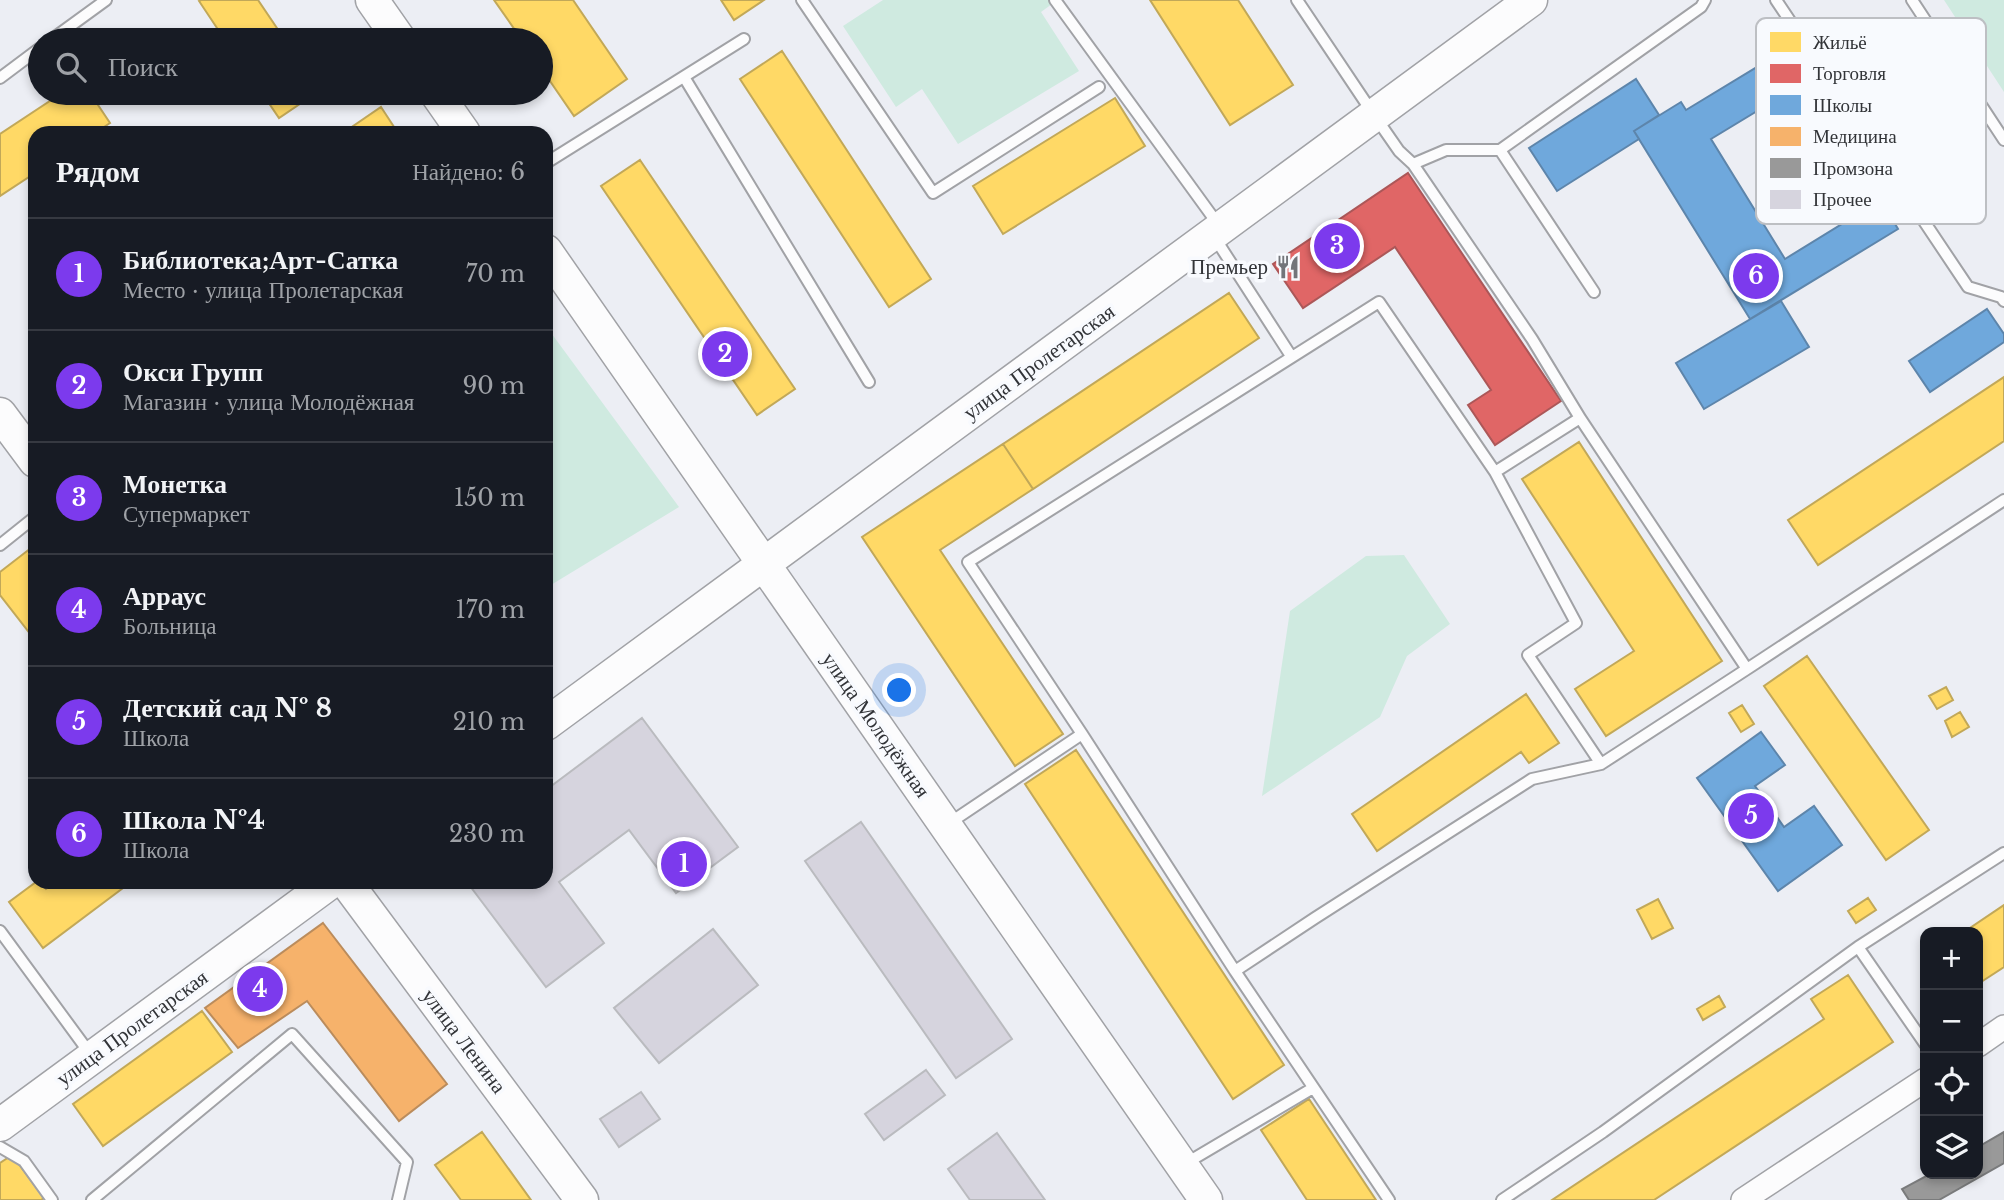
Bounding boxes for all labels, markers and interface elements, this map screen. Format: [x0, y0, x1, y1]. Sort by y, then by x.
legend [1756, 18, 1986, 224]
search box [28, 28, 553, 105]
text: Жильё [1813, 31, 1867, 54]
icon: search [52, 48, 90, 86]
text: Поиск [108, 51, 178, 83]
text: Торговля [1813, 62, 1886, 85]
text: Школы [1813, 94, 1872, 117]
text: Медицина [1813, 125, 1897, 148]
text: Рядом [56, 153, 140, 190]
text: Промзона [1813, 157, 1893, 180]
text: Найдено: 6 [412, 158, 525, 186]
text: Прочее [1813, 188, 1872, 211]
pin: 3 [1314, 220, 1360, 272]
text: Библиотека;Арт-Сатка [123, 244, 398, 276]
pin: 6 [1733, 250, 1779, 302]
restaurant icon: Премьер [1274, 253, 1302, 281]
place label: Премьер [1190, 254, 1268, 280]
text: 1 [74, 260, 84, 288]
text: 70 m [466, 260, 525, 288]
text: Место · улица Пролетарская [123, 276, 403, 304]
street label: улица Пролетарская [958, 298, 1120, 426]
pin: 2 [702, 328, 748, 380]
text: Окси Групп [123, 356, 263, 388]
text: 2 [72, 372, 86, 400]
text: 90 m [463, 372, 525, 400]
text: Магазин · улица Молодёжная [123, 388, 414, 416]
text: Монетка [123, 468, 227, 500]
text: 3 [72, 484, 86, 512]
text: 150 m [454, 484, 525, 512]
text: Супермаркет [123, 500, 250, 528]
text: Арраус [123, 580, 206, 612]
text: 4 [71, 596, 87, 624]
text: 170 m [455, 596, 525, 624]
text: Больница [123, 612, 217, 640]
street label: улица Молодёжная [816, 647, 936, 803]
your location [882, 673, 916, 707]
text: Детский сад № 8 [123, 692, 332, 724]
text: 5 [72, 708, 86, 736]
text: 210 m [453, 708, 525, 736]
text: Школа [123, 724, 189, 752]
pin: 5 [1728, 790, 1774, 842]
text: Школа №4 [123, 804, 265, 836]
text: 6 [71, 820, 87, 848]
text: 230 m [449, 820, 525, 848]
text: Школа [123, 836, 189, 864]
pin: 1 [661, 838, 707, 890]
map controls [1920, 927, 1983, 1179]
button: + [1920, 927, 1983, 990]
pin: 4 [237, 963, 283, 1015]
street label: улица Пролетарская [51, 964, 213, 1092]
street label: улица Ленина [416, 984, 512, 1099]
button: − [1920, 990, 1983, 1053]
button: locate [1920, 1053, 1983, 1116]
button: layers [1920, 1116, 1983, 1179]

